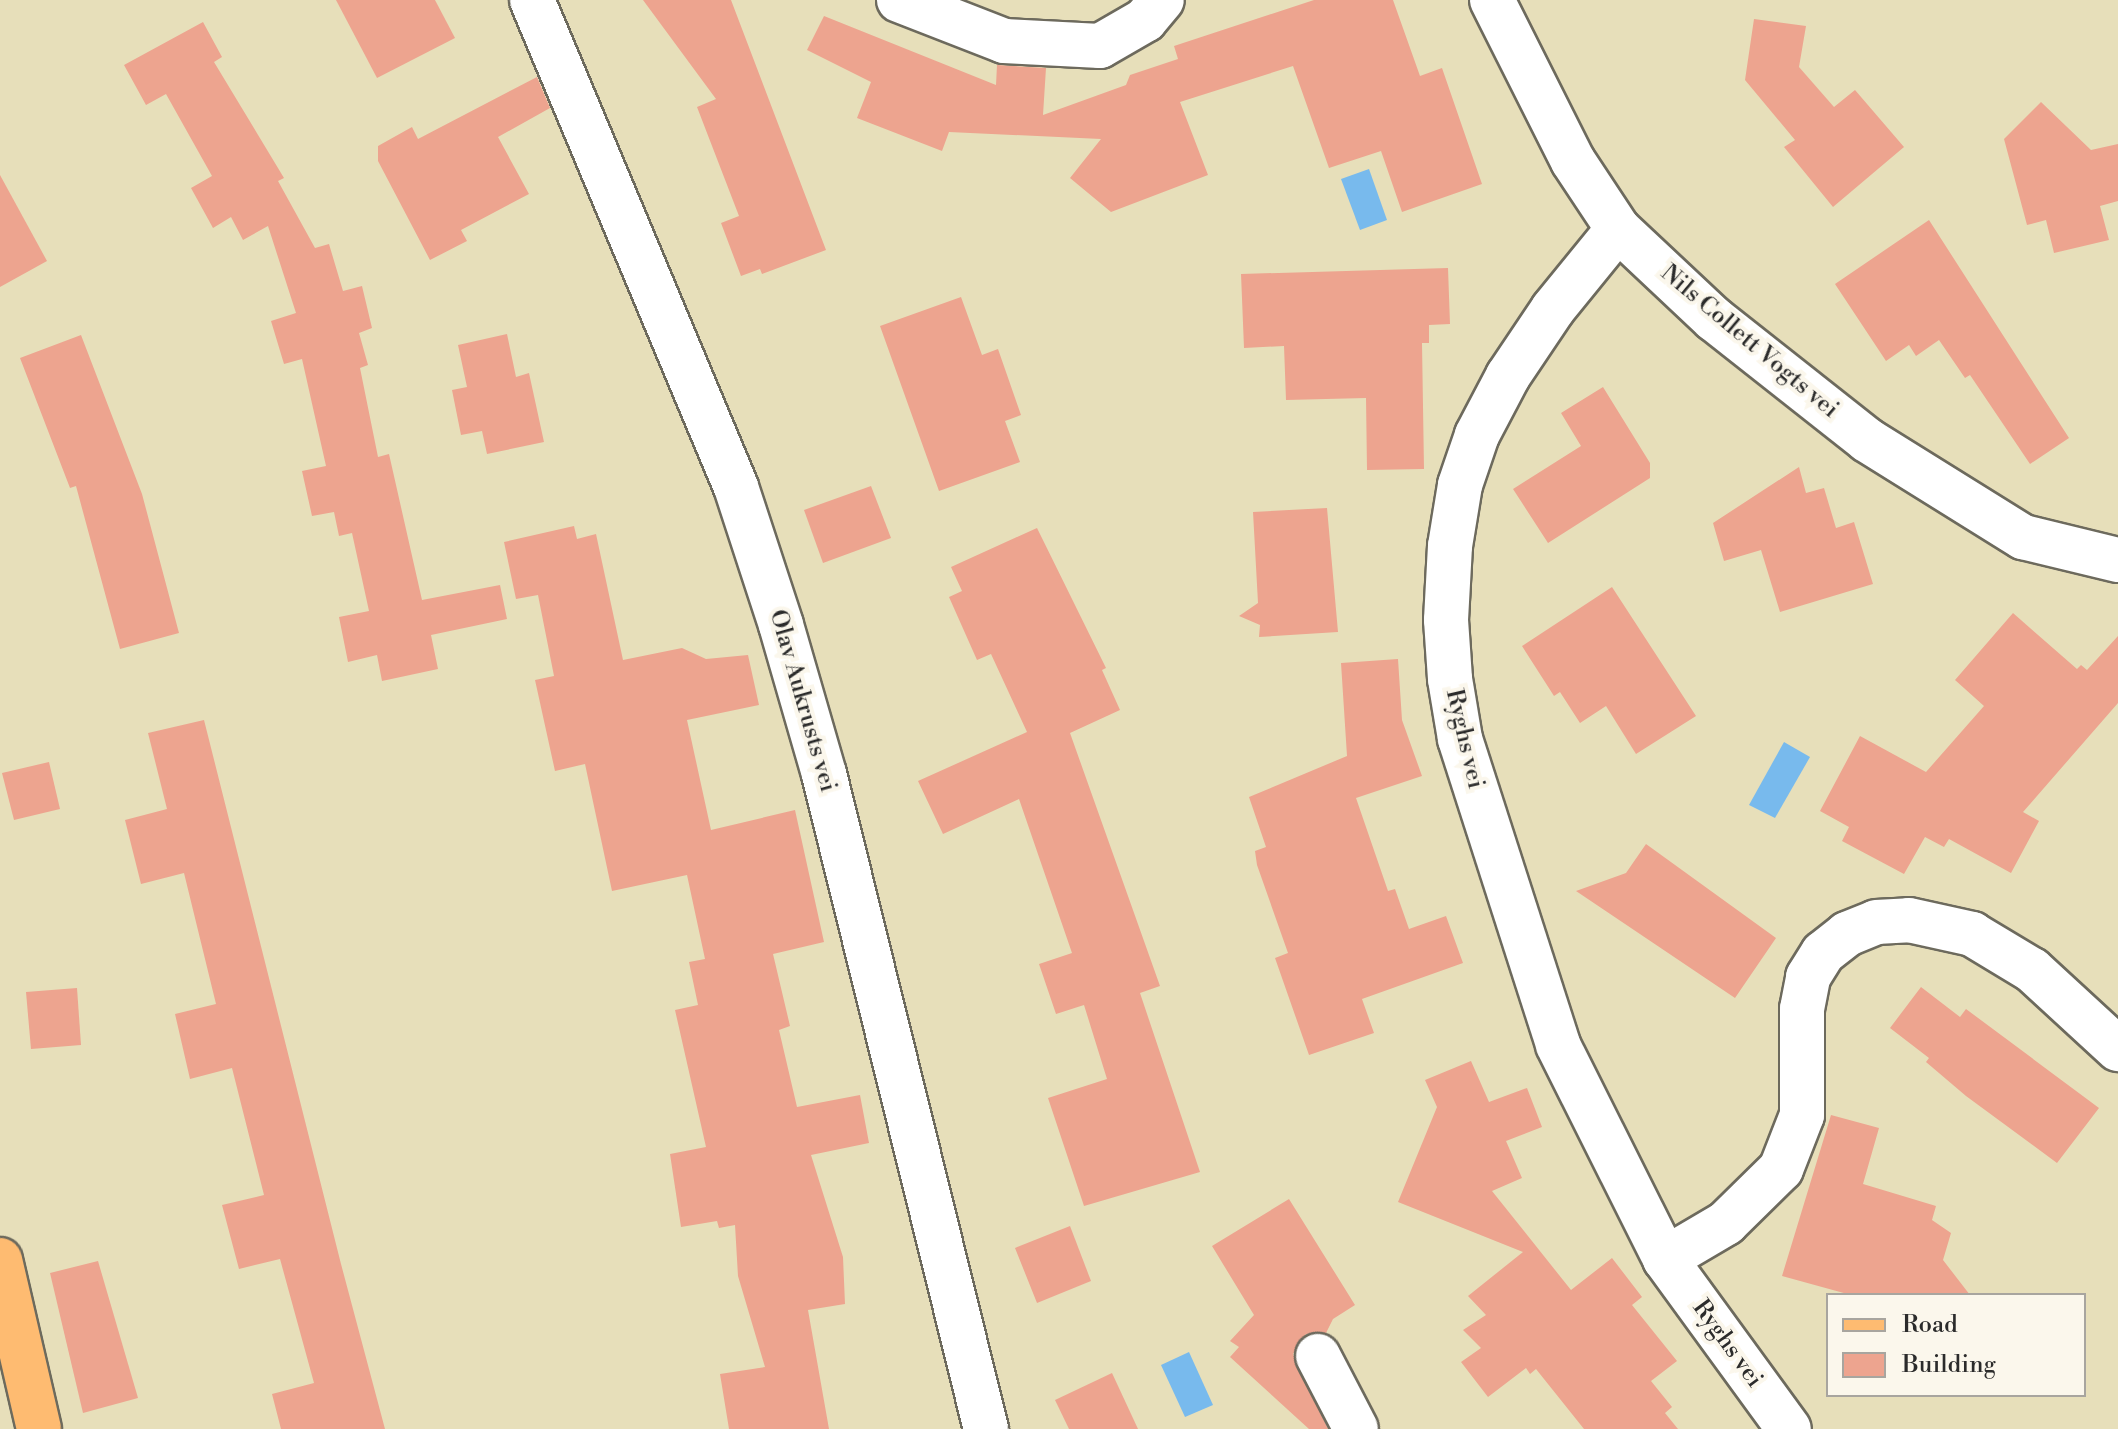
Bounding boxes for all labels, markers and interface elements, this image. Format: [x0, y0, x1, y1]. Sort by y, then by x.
street label: Nils Collett Vogts vei [1654, 259, 1844, 425]
street label: Olav Aukrusts vei [762, 607, 842, 795]
street label: Ryghs vei [1439, 686, 1489, 792]
legend [1826, 1293, 2086, 1397]
street label: Ryghs vei [1686, 1295, 1768, 1393]
text: Road [1902, 1310, 1958, 1340]
text: Building [1902, 1350, 1996, 1380]

